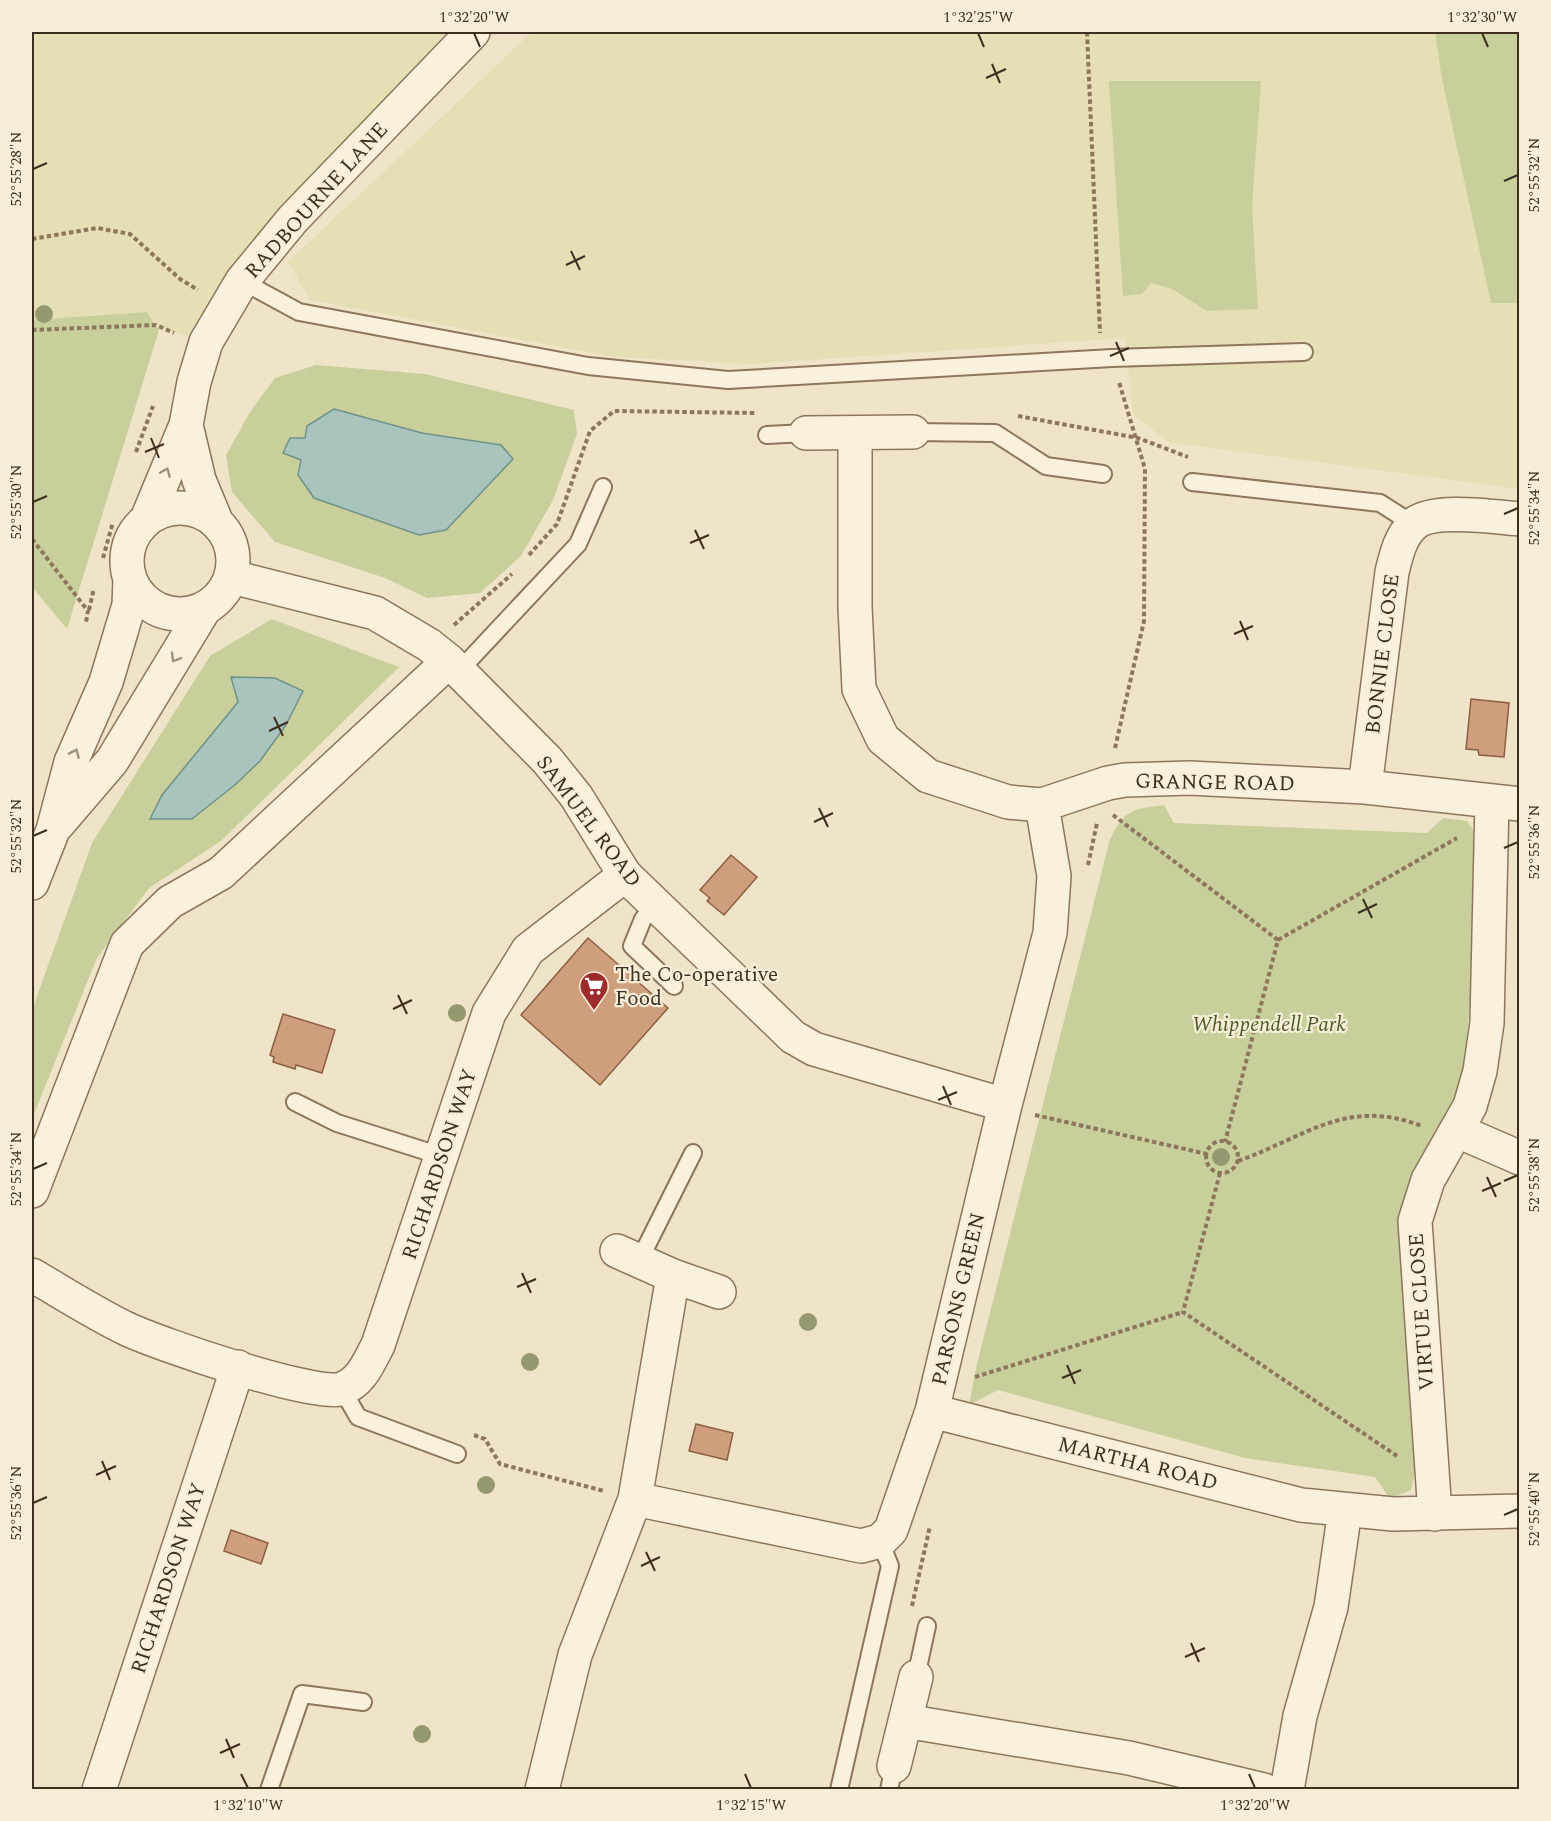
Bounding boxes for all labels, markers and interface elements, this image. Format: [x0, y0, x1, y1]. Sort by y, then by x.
text: 1°32'20"W [439, 6, 509, 29]
text: 1°32'25"W [943, 6, 1013, 29]
text: 1°32'30"W [1447, 6, 1517, 29]
street label: RADBOURNE LANE [237, 115, 396, 286]
text: 52°55'28"N [5, 131, 28, 207]
text: 52°55'32"N [1523, 137, 1546, 213]
text: 52°55'30"N [5, 464, 28, 540]
one-way arrow [159, 467, 171, 478]
text: 52°55'34"N [1523, 470, 1546, 546]
street label: BONNIE CLOSE [1357, 572, 1409, 736]
one-way arrow [171, 652, 182, 662]
one-way arrow [67, 749, 79, 760]
street label: SAMUEL ROAD [528, 749, 649, 894]
street label: GRANGE ROAD [1135, 766, 1295, 800]
text: 52°55'32"N [5, 798, 28, 874]
text: 52°55'36"N [1523, 804, 1546, 880]
place label: The Co-operative Food [615, 959, 778, 1015]
supermarket icon: The Co-operative Food [578, 970, 610, 1012]
park label: Whippendell Park [1192, 1009, 1346, 1041]
street label: RICHARDSON WAY [394, 1065, 486, 1264]
text: 52°55'34"N [5, 1131, 28, 1207]
text: 52°55'38"N [1523, 1137, 1546, 1213]
street label: PARSONS GREEN [923, 1209, 994, 1389]
street label: VIRTUE CLOSE [1401, 1232, 1443, 1392]
street label: MARTHA ROAD [1054, 1429, 1221, 1499]
text: 52°55'36"N [5, 1465, 28, 1541]
text: 52°55'40"N [1523, 1471, 1546, 1547]
street label: RICHARDSON WAY [123, 1479, 215, 1678]
text: 1°32'10"W [213, 1794, 283, 1817]
text: 1°32'15"W [716, 1794, 786, 1817]
text: 1°32'20"W [1220, 1794, 1290, 1817]

